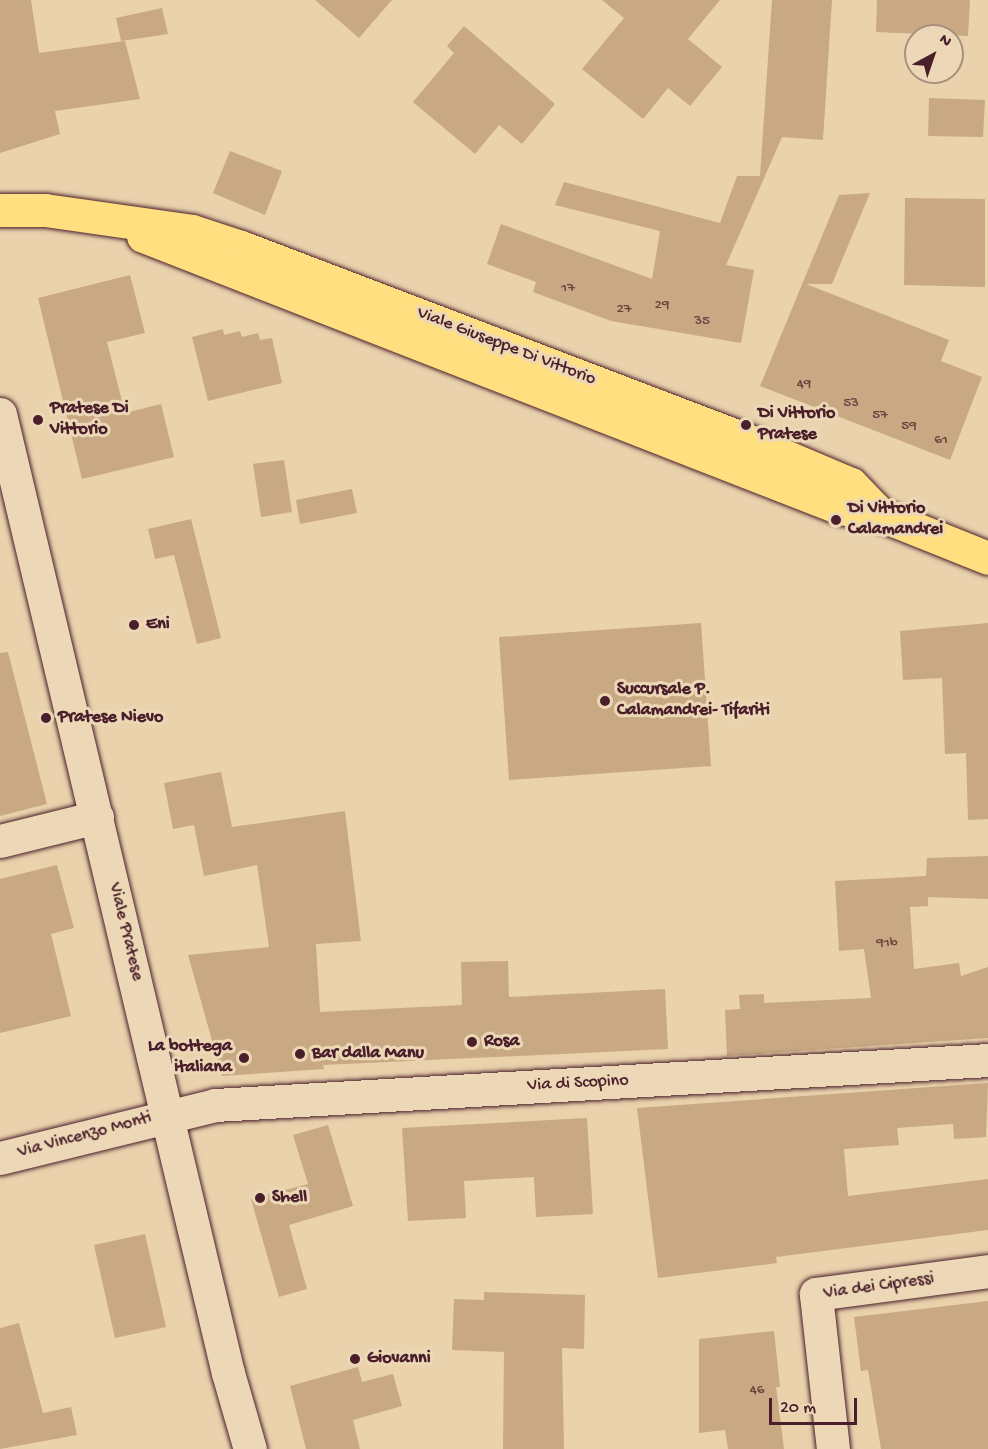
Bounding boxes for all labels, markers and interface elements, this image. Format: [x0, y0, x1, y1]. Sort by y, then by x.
north arrow [904, 24, 964, 84]
text: N [934, 31, 955, 52]
house number: 17 [561, 280, 575, 298]
house number: 29 [655, 297, 669, 315]
house number: 27 [616, 301, 632, 319]
street label: Viale Giuseppe Di Vittorio [414, 303, 598, 391]
house number: 35 [694, 313, 710, 331]
house number: 49 [797, 376, 811, 394]
house number: 53 [843, 395, 859, 413]
place label: Pratese Di Vittorio [50, 399, 129, 442]
place label: Di Vittorio Pratese [758, 404, 835, 446]
house number: 57 [872, 407, 888, 425]
marker: Pratese Di Vittorio [31, 413, 45, 427]
marker: Di Vittorio Pratese [739, 418, 753, 432]
house number: 59 [901, 418, 917, 436]
house number: 61 [934, 432, 948, 450]
place label: Di Vittorio Calamandrei [848, 499, 943, 542]
marker: Di Vittorio Calamandrei [829, 513, 843, 527]
place label: Eni [146, 614, 170, 636]
marker: Eni [127, 618, 141, 632]
place label: Succursale P. Calamandrei- Tifariti [617, 680, 770, 722]
marker: Succursale P. Calamandrei- Tifariti [598, 694, 612, 708]
place label: Pratese Nievo [58, 707, 163, 729]
marker: Pratese Nievo [39, 711, 53, 725]
street label: Viale Pratese [102, 881, 148, 983]
house number: 91b [876, 935, 898, 953]
place label: Rosa [484, 1031, 519, 1053]
marker: Rosa [465, 1035, 479, 1049]
place label: La bottega italiana [148, 1037, 232, 1080]
place label: Bar dalla Manu [312, 1043, 424, 1065]
marker: Bar dalla Manu [293, 1047, 307, 1061]
marker: La bottega italiana [237, 1051, 251, 1065]
street label: Via di Scopino [527, 1071, 629, 1097]
street label: Via Vincenzo Monti [16, 1108, 154, 1164]
place label: Shell [272, 1187, 307, 1209]
marker: Shell [253, 1191, 267, 1205]
street label: Via dei Cipressi [822, 1269, 936, 1305]
place label: Giovanni [367, 1348, 431, 1370]
marker: Giovanni [348, 1352, 362, 1366]
house number: 46 [750, 1382, 764, 1400]
scale bar [772, 1386, 860, 1424]
text: 20 m [780, 1398, 816, 1419]

